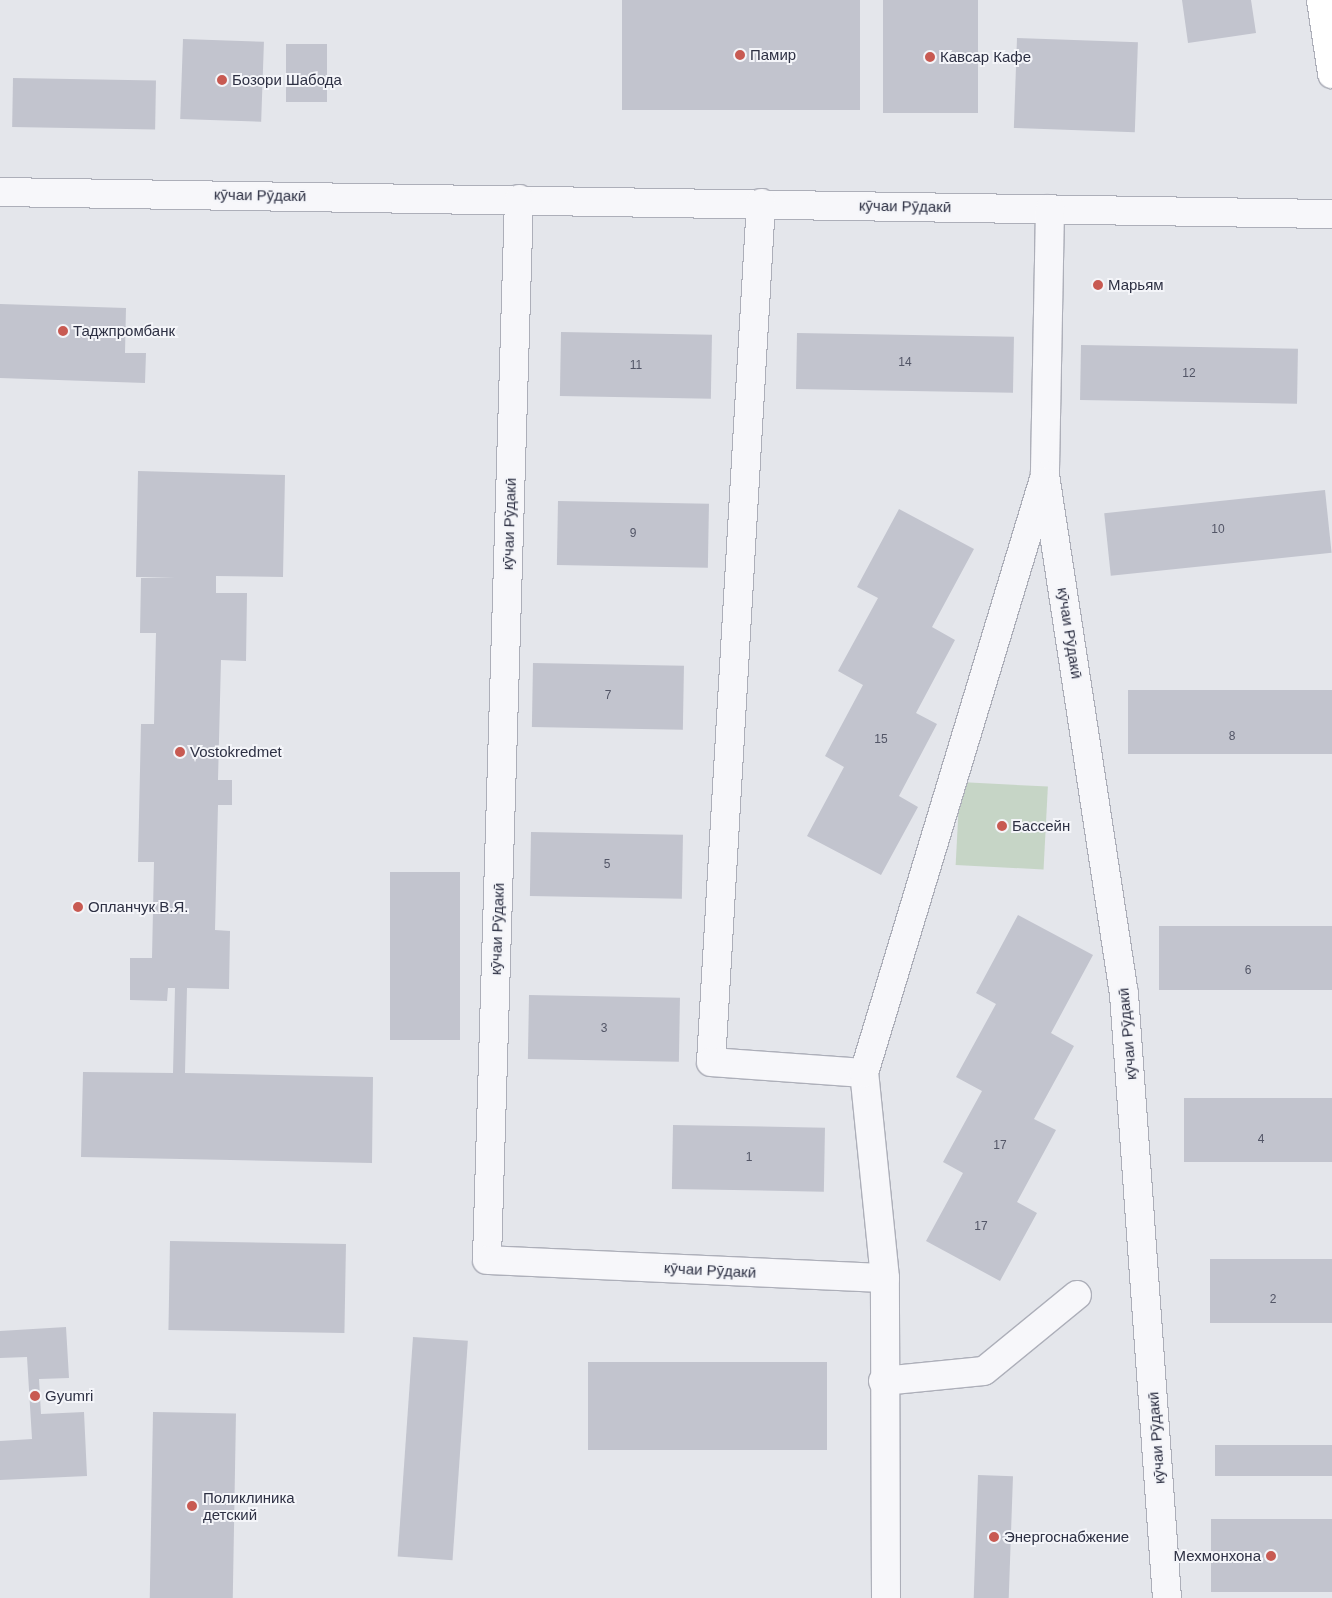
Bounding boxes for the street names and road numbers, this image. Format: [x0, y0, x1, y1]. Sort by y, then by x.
street label: кӯчаи Рӯдакӣ [214, 185, 306, 205]
street label: кӯчаи Рӯдакӣ [859, 196, 951, 216]
street label: кӯчаи Рӯдакӣ [498, 478, 520, 570]
street label: кӯчаи Рӯдакӣ [1054, 586, 1086, 680]
street label: кӯчаи Рӯдакӣ [486, 883, 508, 975]
street label: кӯчаи Рӯдакӣ [1114, 987, 1140, 1081]
street label: кӯчаи Рӯдакӣ [663, 1259, 757, 1281]
street label: кӯчаи Рӯдакӣ [1144, 1391, 1168, 1485]

